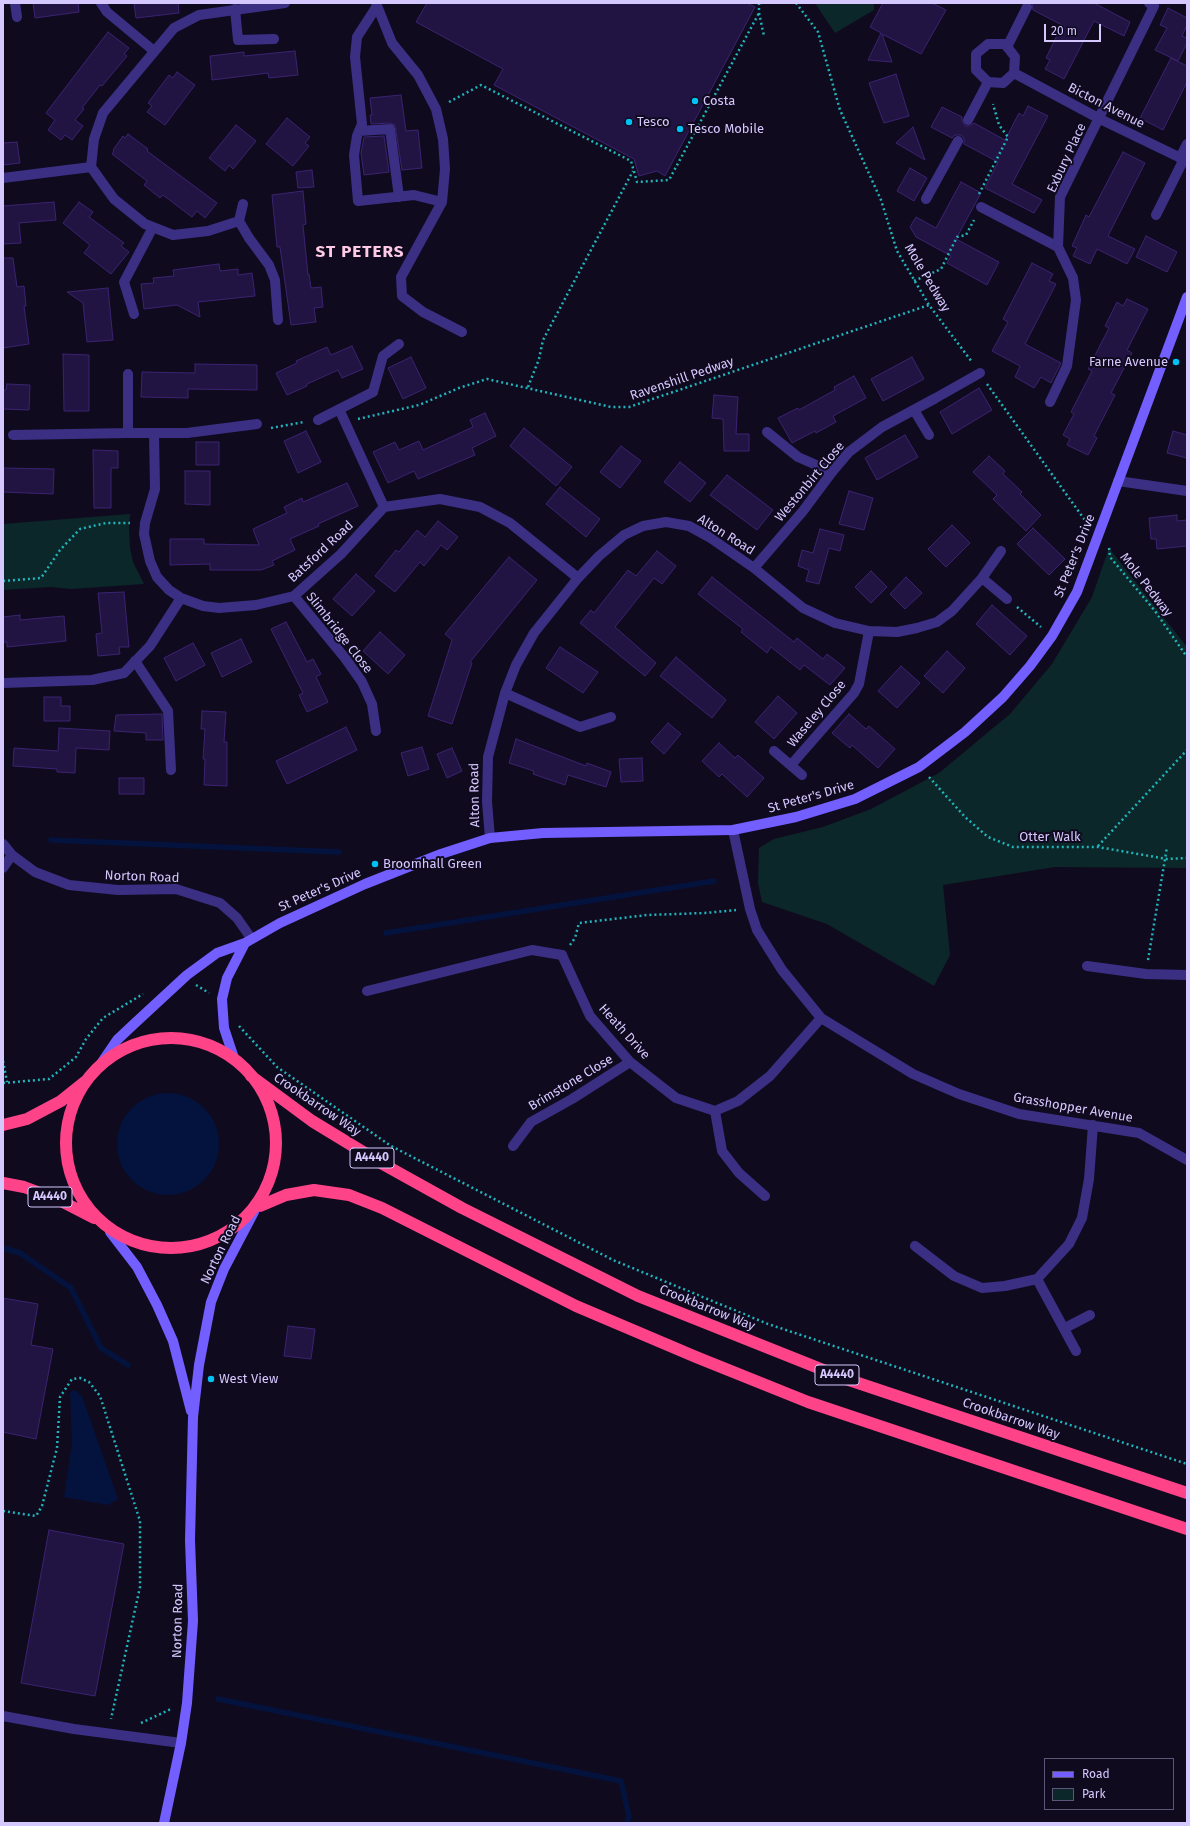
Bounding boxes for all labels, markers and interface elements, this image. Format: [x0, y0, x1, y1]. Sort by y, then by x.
scale bar [1046, 16, 1103, 42]
text: 20 m [1051, 24, 1077, 38]
street label: Bicton Avenue [1065, 80, 1147, 132]
place label: Costa [703, 93, 735, 109]
marker: Costa [690, 96, 700, 106]
place label: Tesco [637, 114, 670, 130]
marker: Tesco [624, 117, 634, 127]
place label: Tesco Mobile [688, 121, 764, 137]
street label: Exbury Place [1044, 121, 1090, 195]
marker: Tesco Mobile [675, 124, 685, 134]
street label: Mole Pedway [901, 241, 953, 315]
district label: ST PETERS [316, 242, 404, 262]
street label: Ravenshill Pedway [628, 354, 736, 404]
place label: Farne Avenue [1089, 354, 1168, 370]
marker: Farne Avenue [1171, 357, 1181, 367]
street label: Westonbirt Close [772, 439, 848, 525]
street label: Alton Road [695, 511, 757, 559]
street label: St Peter's Drive [1051, 512, 1099, 600]
street label: Batsford Road [285, 518, 357, 586]
street label: Mole Pedway [1116, 550, 1176, 620]
street label: Slimbridge Close [302, 589, 376, 677]
street label: Waseley Close [784, 677, 850, 751]
street label: Alton Road [467, 763, 483, 827]
street label: St Peter's Drive [766, 777, 856, 817]
street label: Otter Walk [1019, 829, 1081, 845]
place label: Broomhall Green [383, 856, 482, 872]
marker: Broomhall Green [370, 859, 380, 869]
street label: St Peter's Drive [276, 865, 364, 915]
street label: Norton Road [104, 868, 180, 886]
street label: Heath Drive [595, 1001, 653, 1063]
street label: Brimstone Close [526, 1052, 616, 1114]
street label: Crookbarrow Way [270, 1070, 364, 1140]
street label: Grasshopper Avenue [1012, 1090, 1134, 1126]
road number: A4440 [350, 1148, 394, 1168]
road number: A4440 [28, 1187, 72, 1207]
street label: Norton Road [198, 1213, 244, 1287]
street label: Crookbarrow Way [657, 1282, 757, 1334]
road number: A4440 [815, 1365, 859, 1385]
place label: West View [219, 1371, 278, 1387]
marker: West View [206, 1374, 216, 1384]
street label: Crookbarrow Way [960, 1395, 1062, 1443]
street label: Norton Road [170, 1584, 186, 1658]
legend [1044, 1758, 1174, 1810]
text: Road [1082, 1767, 1110, 1781]
text: Park [1082, 1787, 1106, 1801]

